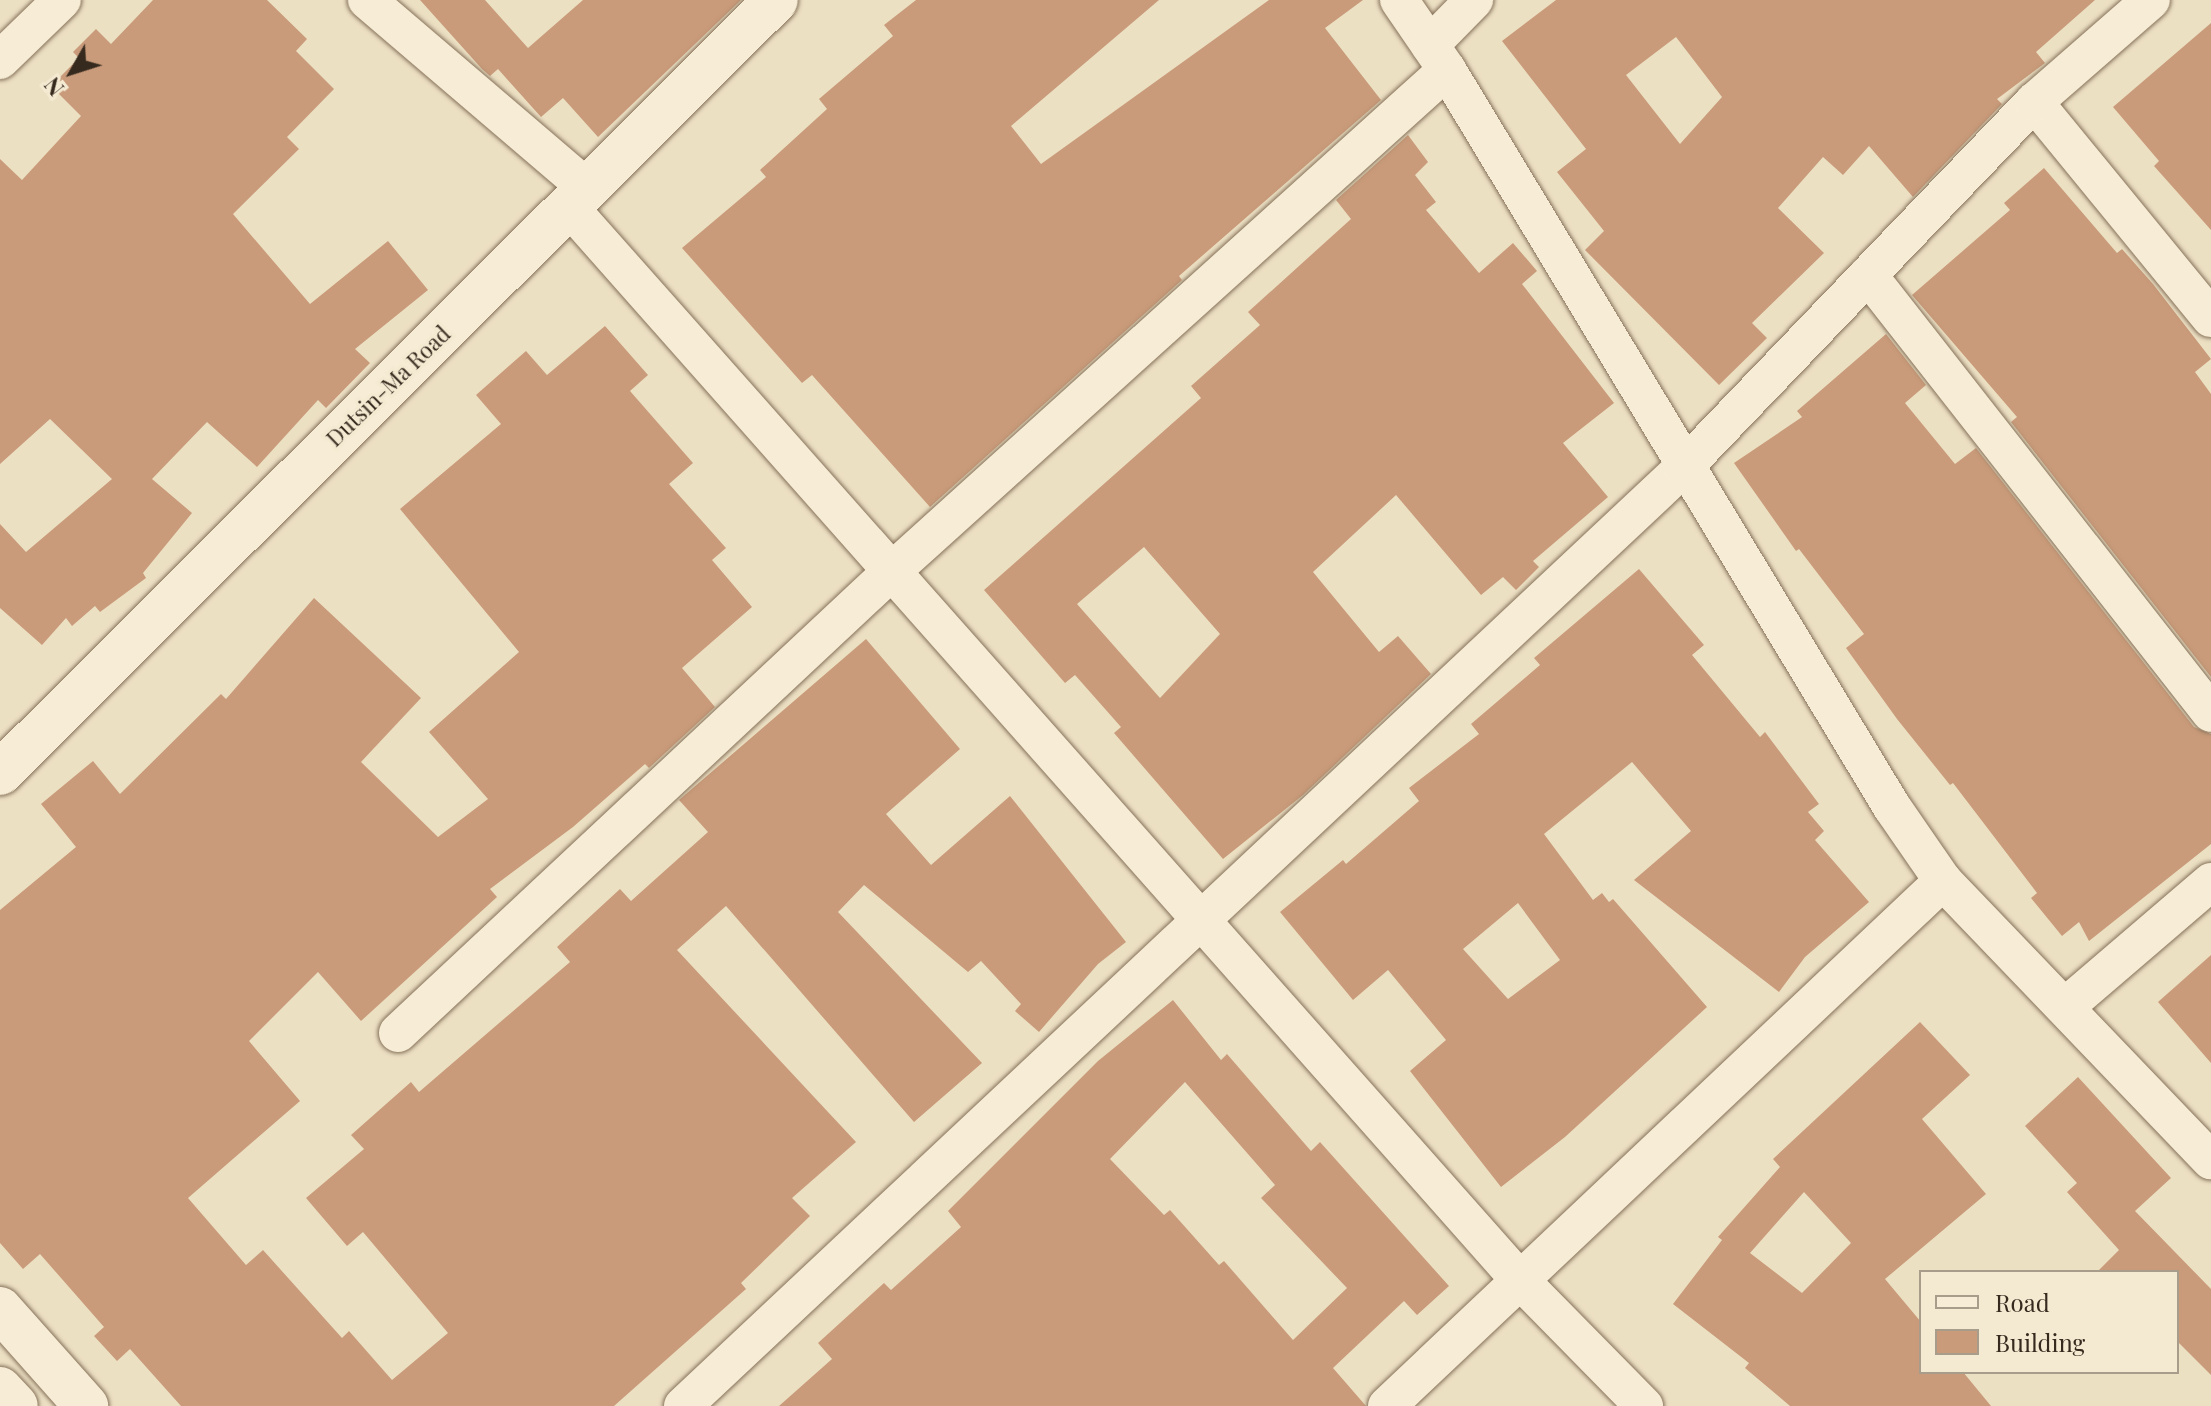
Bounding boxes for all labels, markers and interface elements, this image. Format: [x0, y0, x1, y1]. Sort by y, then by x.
north arrow [32, 32, 112, 112]
text: N [37, 71, 70, 103]
street label: Dutsin-Ma Road [321, 320, 455, 452]
legend [1919, 1270, 2179, 1374]
text: Road [1995, 1286, 2050, 1318]
text: Building [1995, 1326, 2085, 1358]

